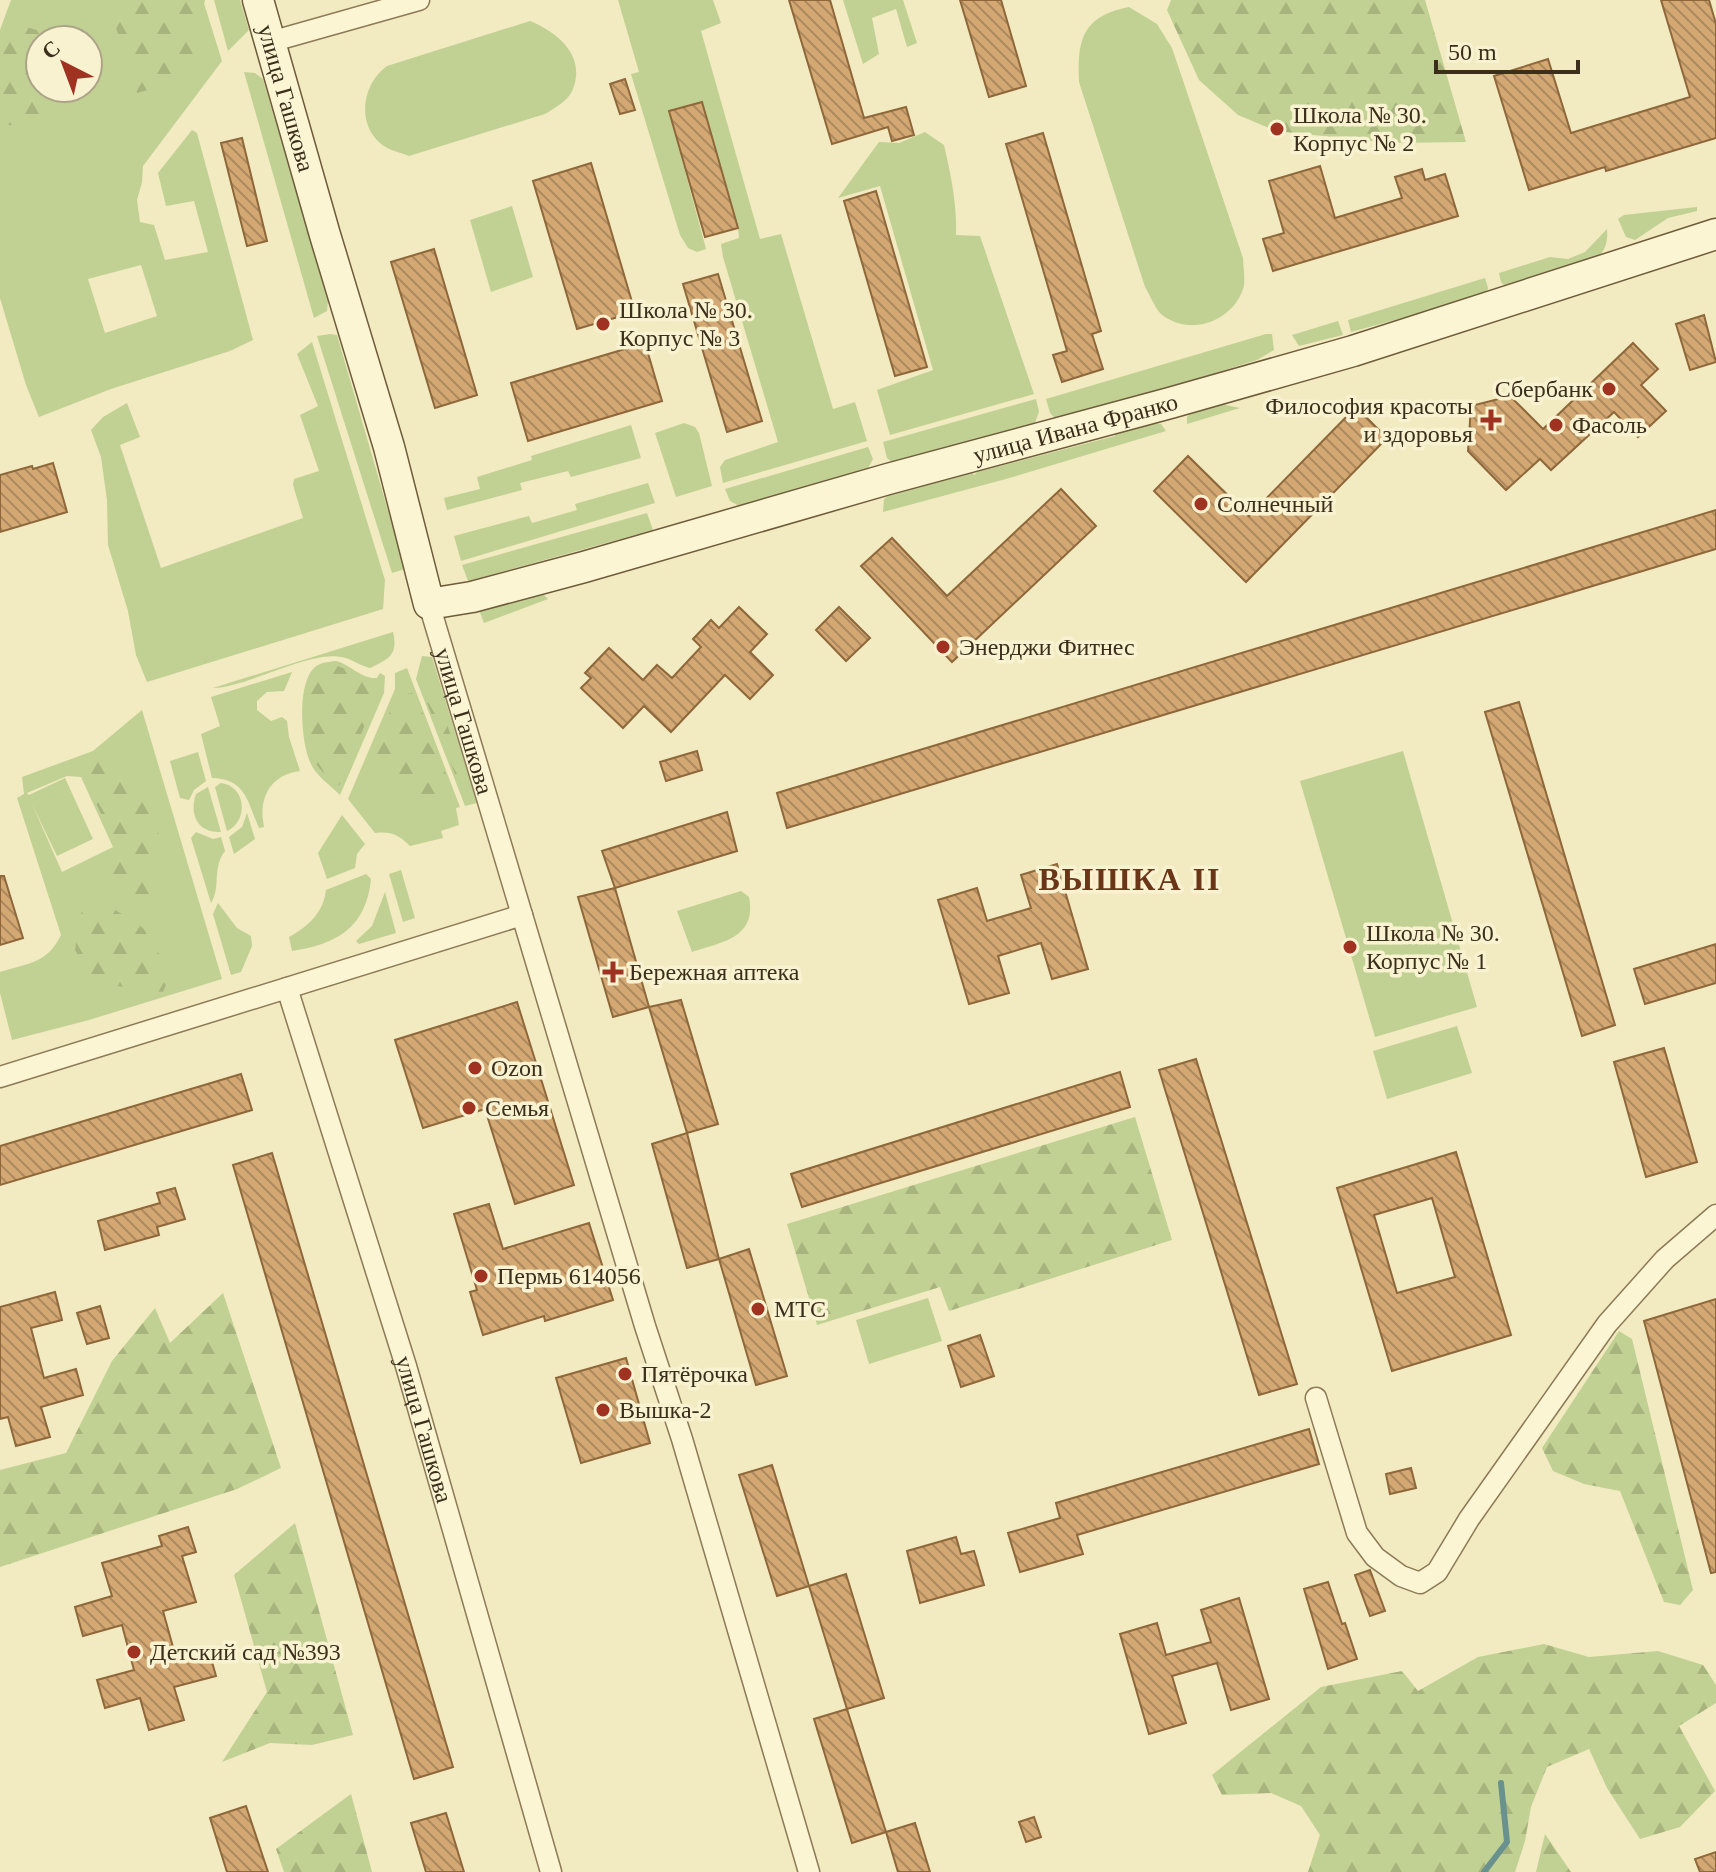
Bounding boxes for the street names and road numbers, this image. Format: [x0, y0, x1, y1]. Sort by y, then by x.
street label: улица Гашкова [253, 22, 319, 175]
street label: улица Ивана Франко [970, 388, 1181, 468]
street label: улица Гашкова [430, 644, 498, 798]
street label: улица Гашкова [391, 1352, 458, 1506]

